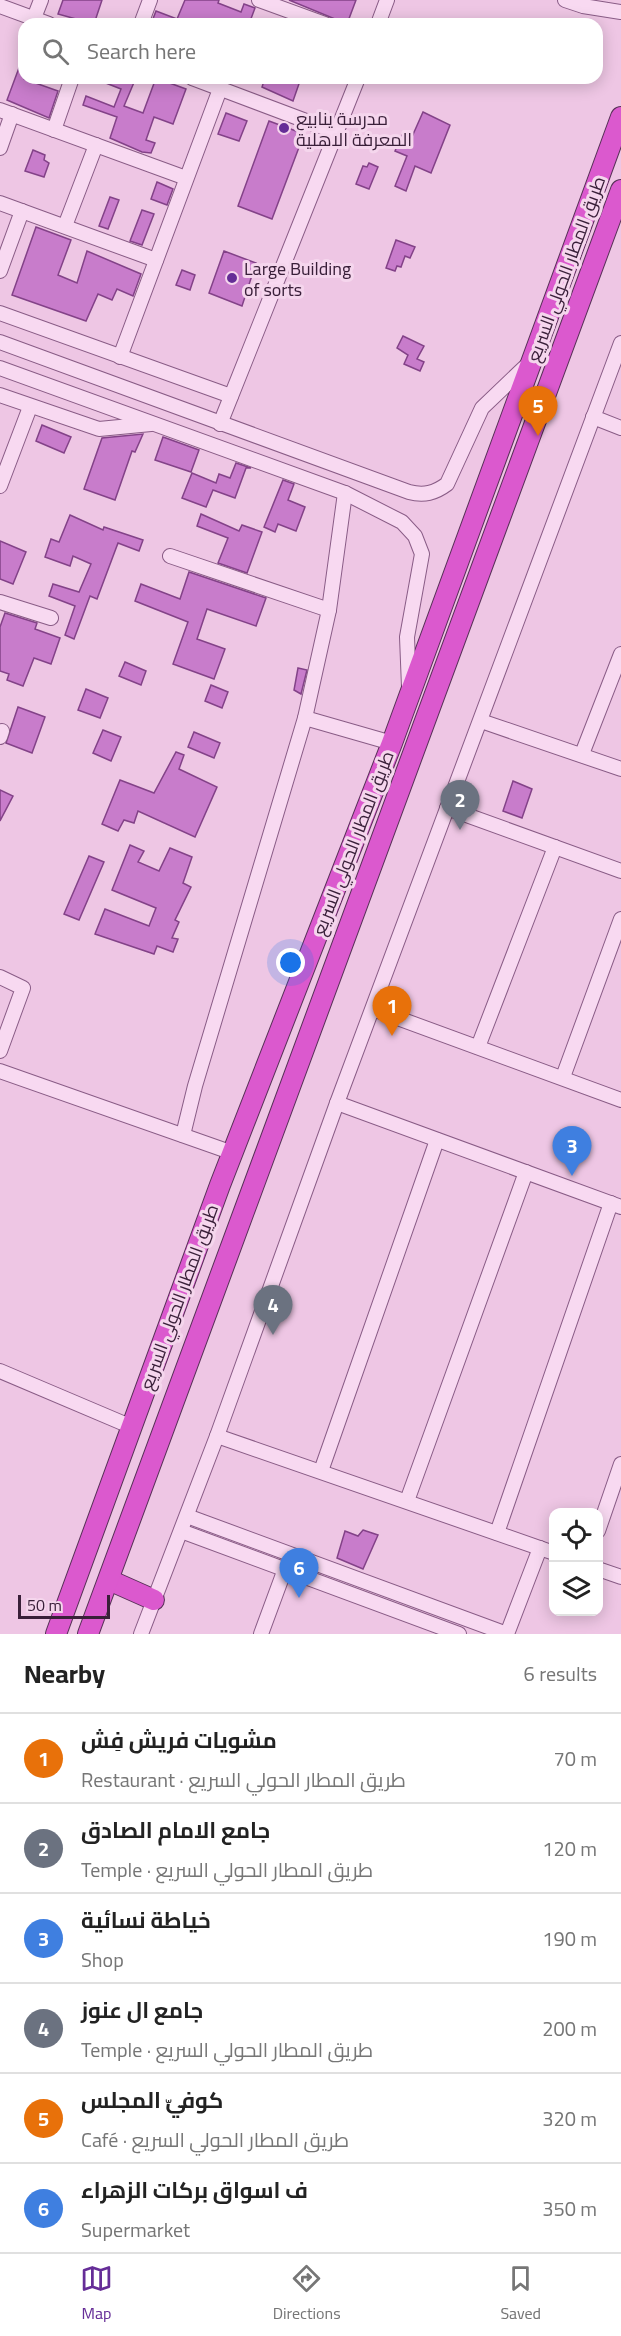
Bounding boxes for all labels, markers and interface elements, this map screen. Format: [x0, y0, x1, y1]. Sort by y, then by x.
search box [18, 18, 603, 84]
text: Search here [87, 30, 196, 72]
icon: search [39, 35, 72, 68]
place label: مدرسة ينابيع المعرفة الاهلية [296, 102, 412, 156]
marker: مدرسة ينابيع المعرفة الاهلية [277, 121, 291, 135]
street label: طريق المطار الحولي السريع [517, 171, 615, 367]
place label: Large Building of sorts [244, 252, 351, 306]
marker: Large Building of sorts [225, 271, 239, 285]
pin: 5 [518, 386, 558, 436]
street label: طريق المطار الحولي السريع [303, 746, 403, 940]
pin: 2 [440, 780, 480, 830]
your location [276, 948, 305, 977]
pin: 1 [372, 986, 412, 1036]
pin: 3 [552, 1126, 592, 1176]
street label: طريق المطار الحولي السريع [130, 1199, 228, 1395]
pin: 4 [254, 1286, 292, 1335]
map controls [549, 1508, 603, 1616]
button: locate [549, 1508, 603, 1562]
pin: 6 [280, 1548, 318, 1598]
button: layers [549, 1562, 603, 1616]
text: 50 m [27, 1590, 62, 1620]
scale bar [18, 1592, 110, 1620]
text: Nearby [24, 1649, 105, 1698]
text: 6 results [524, 1655, 597, 1692]
text: مشويات فريش فِش [81, 1719, 277, 1761]
text: 1 [38, 1740, 49, 1777]
text: 70 m [553, 1740, 597, 1777]
text: Restaurant · طريق المطار الحولي السريع [81, 1761, 406, 1798]
text: جامع الامام الصادق [81, 1809, 270, 1851]
text: 2 [38, 1830, 49, 1867]
text: 120 m [542, 1830, 597, 1867]
text: Temple · طريق المطار الحولي السريع [81, 1851, 373, 1888]
text: خياطة نسائية [81, 1899, 211, 1941]
text: 3 [38, 1920, 49, 1957]
text: 190 m [542, 1920, 597, 1957]
text: Shop [81, 1941, 124, 1978]
text: جامع ال عنوز [81, 1989, 203, 2031]
text: 4 [38, 2010, 49, 2047]
text: 200 m [542, 2010, 597, 2047]
text: Temple · طريق المطار الحولي السريع [81, 2031, 373, 2068]
text: كوفيّ المجلس [81, 2079, 223, 2121]
text: 5 [38, 2100, 49, 2137]
text: 320 m [542, 2100, 597, 2137]
text: Café · طريق المطار الحولي السريع [81, 2121, 349, 2158]
text: ف اسواق بركات الزهراء [81, 2169, 308, 2211]
text: 6 [38, 2190, 49, 2227]
text: 350 m [542, 2190, 597, 2227]
text: Supermarket [81, 2211, 190, 2248]
tab: Map [80, 2262, 113, 2328]
tab: Directions [273, 2262, 341, 2328]
tab: Saved [500, 2262, 541, 2328]

